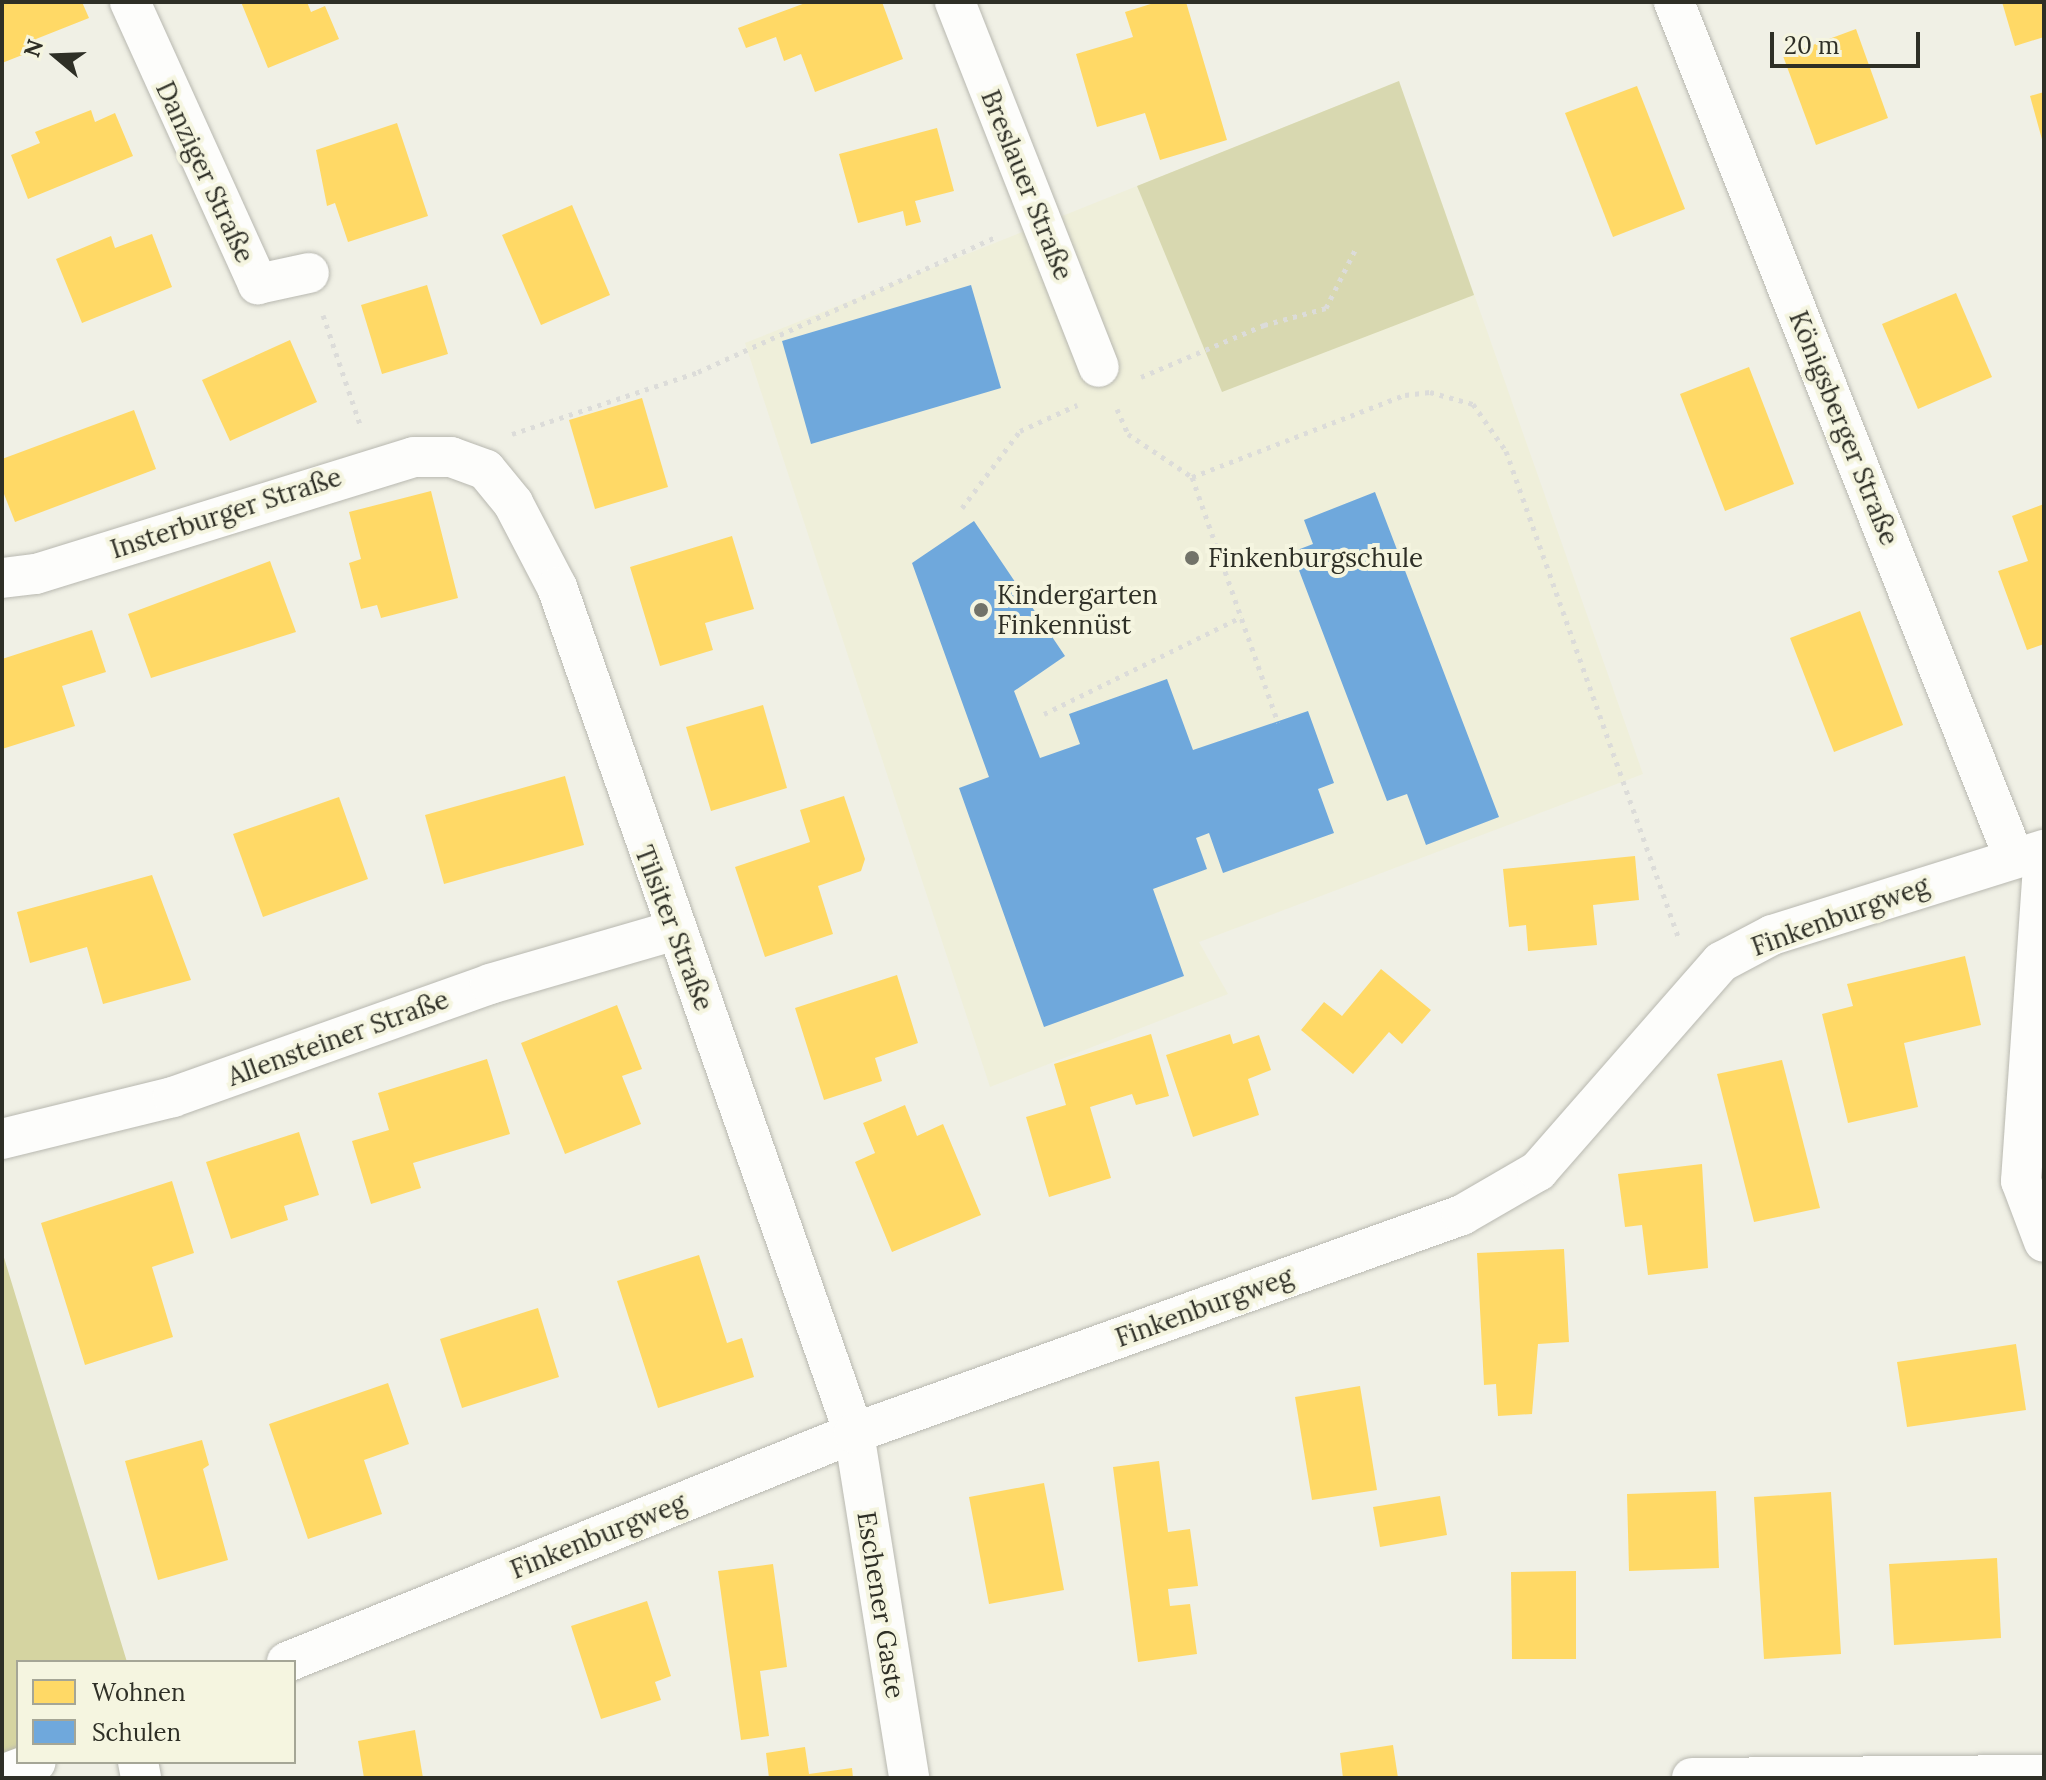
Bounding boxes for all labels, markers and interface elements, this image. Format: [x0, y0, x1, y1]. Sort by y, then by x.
north arrow [16, 16, 96, 96]
scale bar [1774, 16, 1924, 66]
text: 20 m [1784, 30, 1840, 61]
text: N [17, 36, 49, 61]
street label: Danziger Straße [149, 76, 261, 268]
street label: Breslauer Straße [975, 85, 1079, 285]
street label: Königsberger Straße [1783, 306, 1905, 550]
street label: Insterburger Straße [107, 461, 345, 565]
place label: Finkenburgschule [1208, 542, 1423, 574]
marker: Finkenburgschule [1183, 549, 1201, 567]
place label: Kindergarten Finkennüst [997, 579, 1158, 640]
marker: Kindergarten Finkennüst [972, 601, 990, 619]
street label: Tilsiter Straße [628, 841, 720, 1015]
street label: Finkenburgweg [1747, 869, 1933, 963]
street label: Allensteiner Straße [223, 984, 453, 1092]
street label: Finkenburgweg [1111, 1260, 1297, 1354]
street label: Finkenburgweg [506, 1487, 690, 1585]
street label: Eschener Gaste [851, 1509, 911, 1701]
legend [16, 1660, 296, 1764]
text: Wohnen [92, 1677, 186, 1708]
text: Schulen [92, 1717, 181, 1748]

